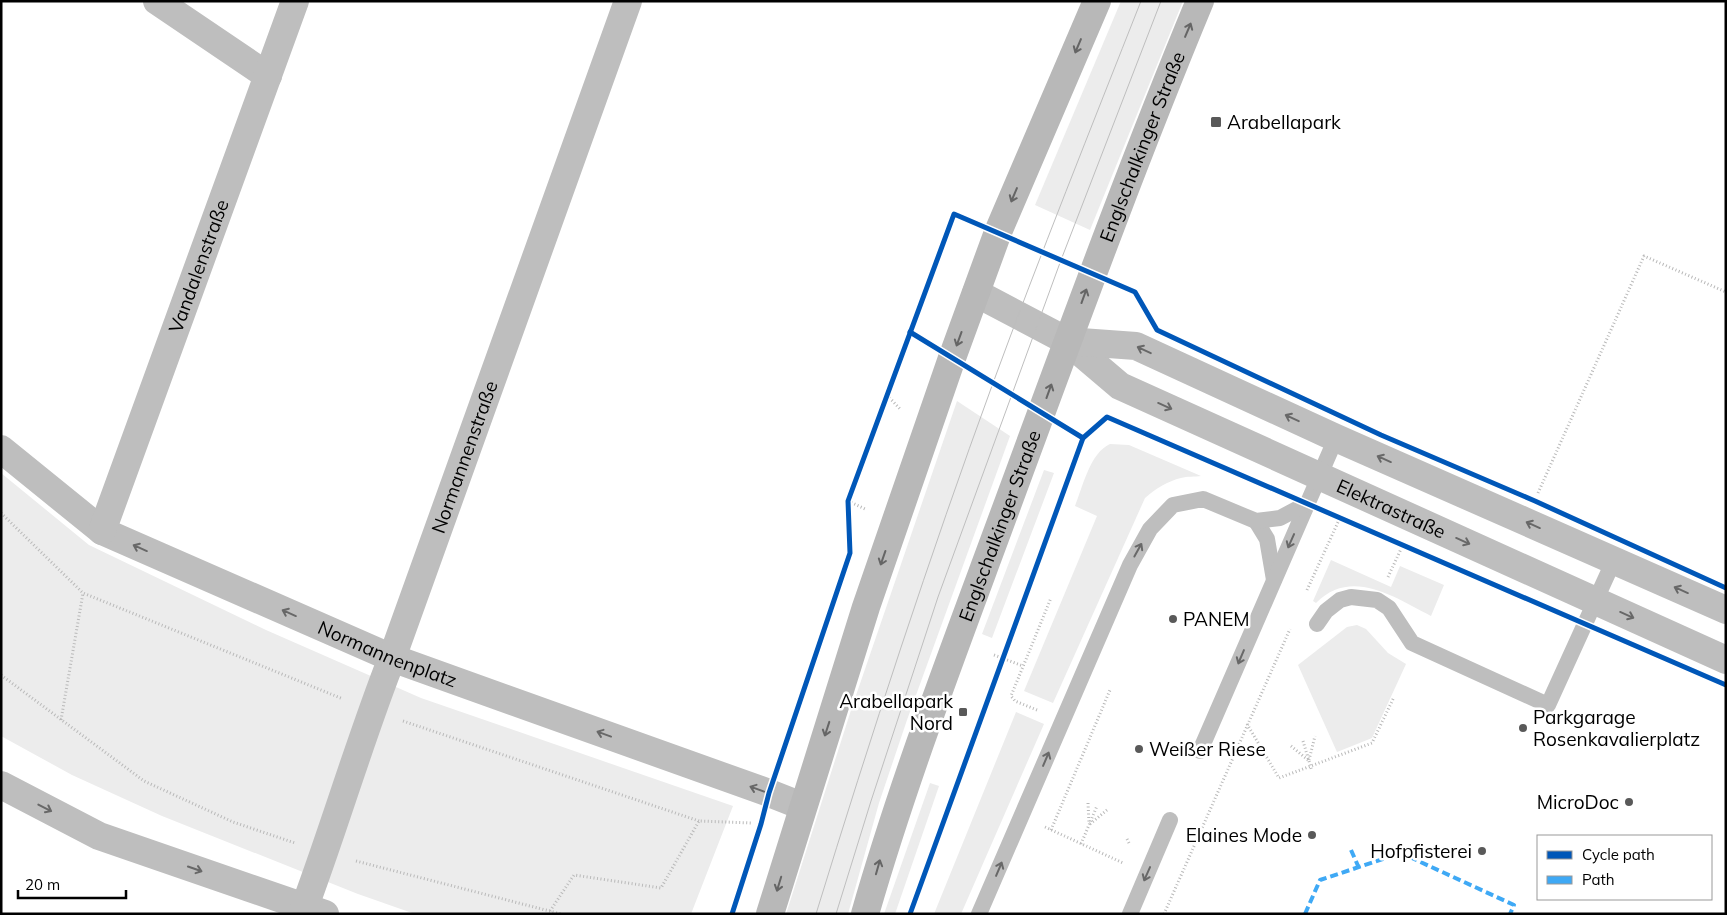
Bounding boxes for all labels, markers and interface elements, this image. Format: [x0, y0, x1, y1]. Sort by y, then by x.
one-way arrow [1184, 23, 1193, 38]
one-way arrow [1073, 38, 1083, 53]
street label: Englschalkinger Straße [1094, 48, 1190, 245]
place label: Arabellapark [1227, 110, 1341, 134]
marker: Arabellapark [1209, 115, 1223, 129]
one-way arrow [1008, 187, 1018, 202]
street label: Vandalenstraße [163, 196, 234, 336]
one-way arrow [1080, 288, 1089, 304]
one-way arrow [954, 331, 963, 346]
one-way arrow [1137, 344, 1152, 354]
street label: Normannenstraße [426, 377, 503, 537]
one-way arrow [1045, 383, 1054, 399]
one-way arrow [1157, 402, 1172, 412]
one-way arrow [1285, 412, 1300, 422]
street label: Englschalkinger Straße [953, 427, 1046, 625]
one-way arrow [1377, 454, 1392, 464]
street label: Elektrastraße [1333, 474, 1449, 544]
one-way arrow [1526, 519, 1541, 529]
one-way arrow [1286, 533, 1296, 548]
one-way arrow [1455, 537, 1470, 547]
one-way arrow [133, 542, 148, 552]
one-way arrow [1134, 543, 1144, 557]
one-way arrow [878, 549, 887, 565]
one-way arrow [1674, 585, 1689, 595]
one-way arrow [282, 607, 297, 617]
place label: PANEM [1183, 607, 1250, 631]
one-way arrow [1619, 611, 1634, 621]
marker: PANEM [1167, 613, 1179, 625]
street label: Normannenplatz [314, 615, 460, 692]
one-way arrow [1236, 649, 1246, 664]
place label: Arabellapark Nord [839, 689, 953, 735]
place label: Parkgarage Rosenkavalierplatz [1533, 705, 1700, 751]
marker: Arabellapark Nord [957, 706, 969, 718]
one-way arrow [822, 721, 831, 736]
marker: Parkgarage Rosenkavalierplatz [1517, 722, 1529, 734]
one-way arrow [597, 729, 612, 738]
place label: Weißer Riese [1149, 737, 1266, 761]
marker: Weißer Riese [1133, 743, 1145, 755]
one-way arrow [1042, 752, 1052, 767]
one-way arrow [750, 784, 765, 793]
place label: MicroDoc [1537, 790, 1619, 814]
marker: MicroDoc [1623, 796, 1635, 808]
one-way arrow [37, 803, 52, 813]
place label: Elaines Mode [1186, 823, 1302, 847]
marker: Elaines Mode [1306, 829, 1318, 841]
legend [1537, 835, 1712, 900]
place label: Hofpfisterei [1370, 839, 1472, 863]
marker: Hofpfisterei [1476, 845, 1488, 857]
text: Cycle path [1582, 845, 1655, 864]
one-way arrow [874, 859, 884, 875]
one-way arrow [994, 862, 1004, 877]
one-way arrow [186, 865, 202, 874]
one-way arrow [1142, 866, 1152, 881]
scale bar [18, 868, 125, 900]
text: Path [1582, 870, 1614, 889]
text: 20 m [25, 875, 60, 894]
one-way arrow [773, 876, 783, 892]

